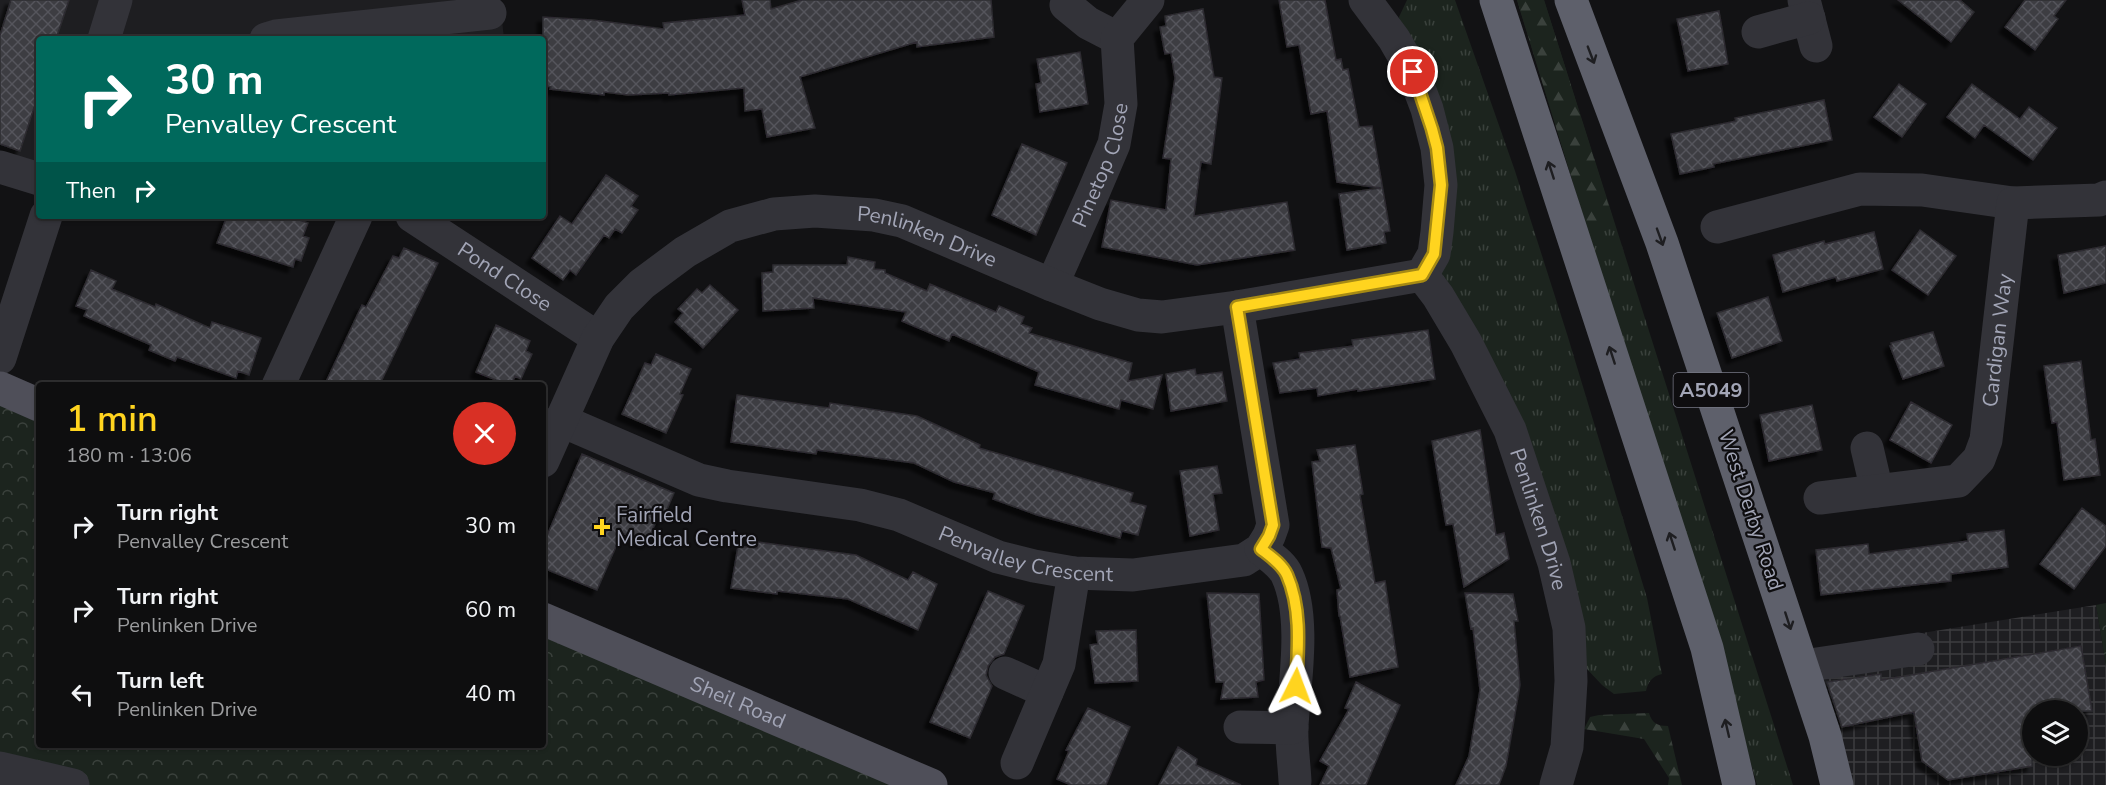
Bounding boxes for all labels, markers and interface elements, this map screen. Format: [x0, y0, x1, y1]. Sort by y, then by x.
one-way arrow [1586, 45, 1597, 64]
pin [1387, 46, 1438, 97]
text: 30 m [165, 52, 264, 109]
icon: arrive [1396, 55, 1429, 88]
icon: right [66, 60, 144, 138]
street label: Pinetop Close [1066, 101, 1135, 232]
text: Penvalley Crescent [165, 106, 396, 143]
one-way arrow [1545, 161, 1556, 180]
icon: right [128, 174, 161, 207]
text: Then [66, 176, 116, 206]
street label: Penlinken Drive [856, 200, 1001, 274]
one-way arrow [1655, 227, 1666, 246]
street label: Pond Close [452, 236, 557, 318]
street label: Cardigan Way [1976, 272, 2019, 409]
one-way arrow [1605, 346, 1616, 365]
road number: A5049 [1674, 373, 1748, 407]
text: 1 min [66, 395, 158, 444]
button: close [453, 402, 516, 465]
street label: West Derby Road [1712, 426, 1790, 594]
text: 180 m · 13:06 [66, 442, 192, 469]
street label: Penlinken Drive [1503, 445, 1574, 593]
text: Turn right [117, 498, 218, 528]
place label: Fairfield Medical Centre [616, 501, 757, 553]
icon: right [66, 510, 99, 543]
text: 30 m [465, 511, 516, 541]
marker: Fairfield Medical Centre [593, 518, 611, 536]
street label: Penvalley Crescent [934, 519, 1114, 588]
text: Penvalley Crescent [117, 528, 288, 555]
one-way arrow [1666, 532, 1677, 551]
text: Turn right [117, 582, 218, 612]
icon: right [66, 594, 99, 627]
text: 60 m [465, 595, 516, 625]
text: Penlinken Drive [117, 612, 257, 639]
one-way arrow [1783, 612, 1794, 631]
position arrow [1264, 654, 1328, 718]
text: Turn left [117, 666, 204, 696]
street label: Sheil Road [686, 670, 790, 735]
icon: left [66, 678, 99, 711]
text: 40 m [465, 679, 516, 709]
text: Penlinken Drive [117, 696, 257, 723]
map controls [2022, 700, 2088, 766]
button: layers [2022, 700, 2088, 766]
one-way arrow [1720, 719, 1732, 738]

